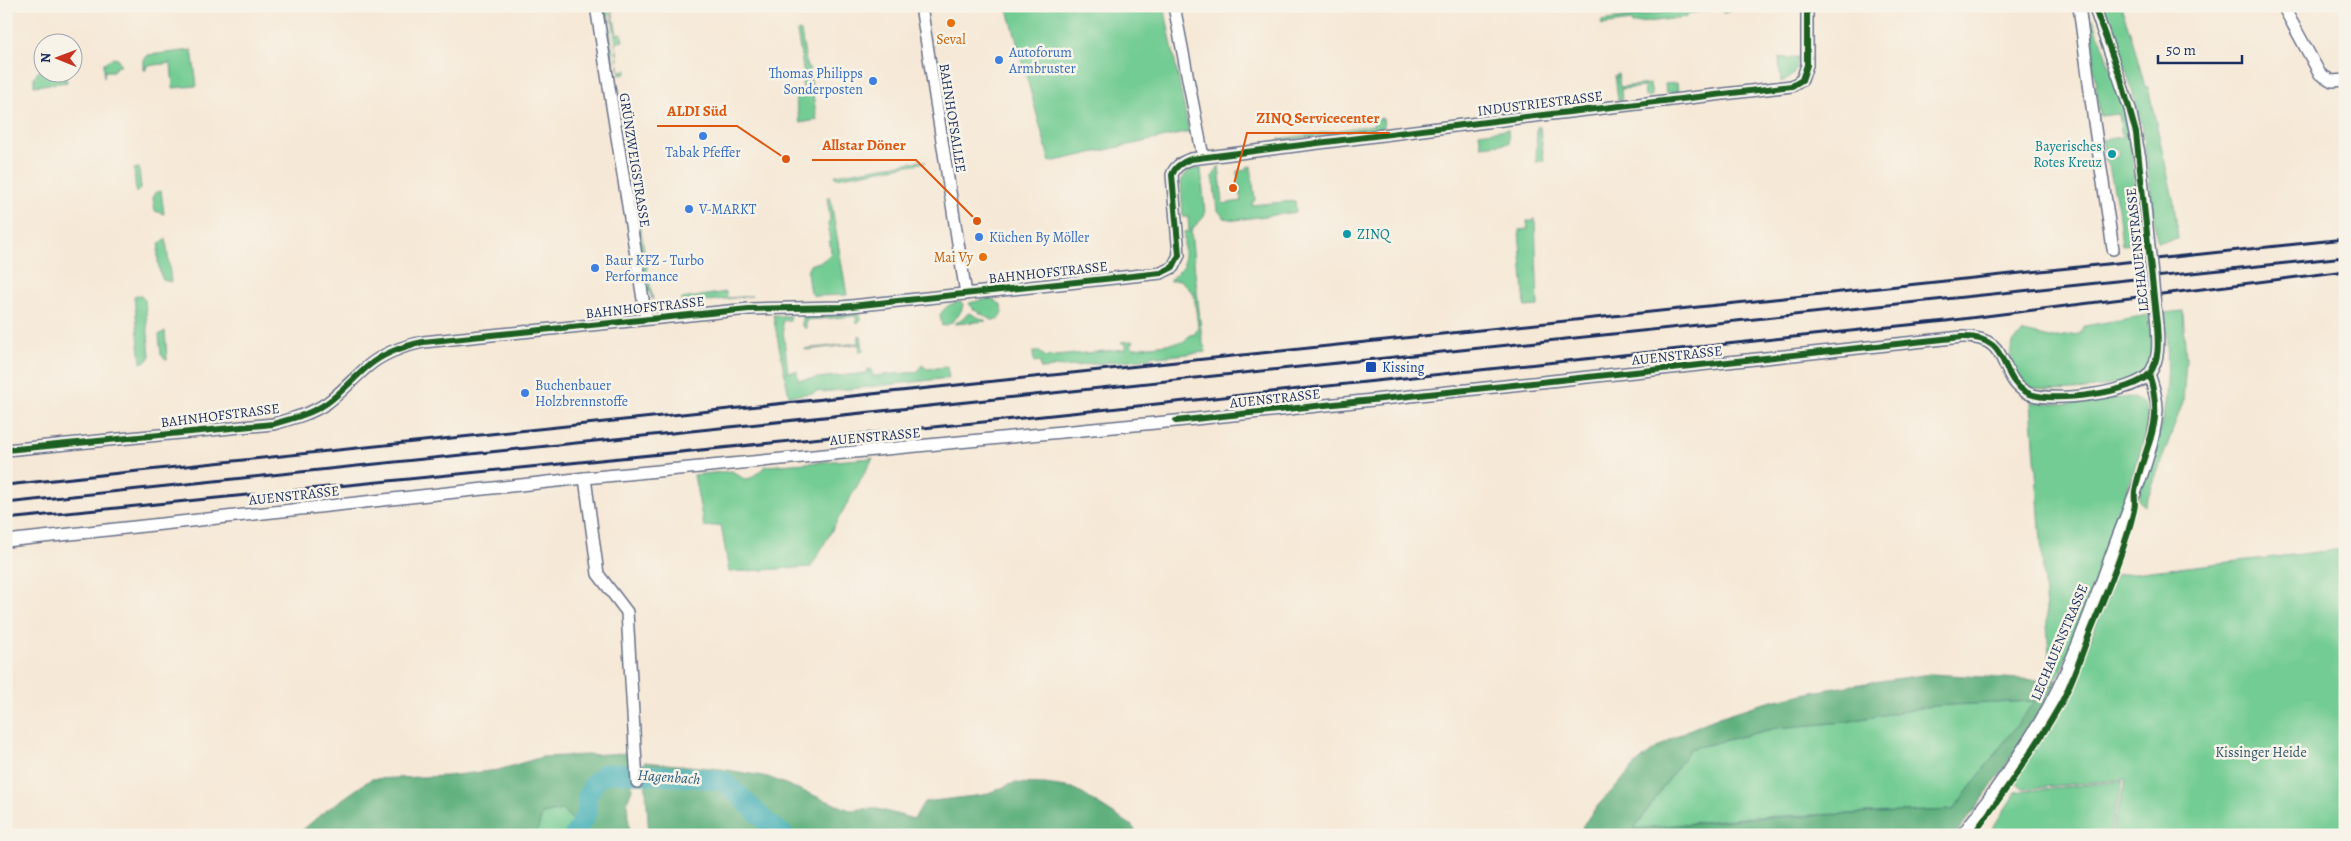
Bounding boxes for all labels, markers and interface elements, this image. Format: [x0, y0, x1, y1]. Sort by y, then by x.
marker: Seval [945, 17, 957, 29]
place label: Seval [936, 30, 966, 49]
north arrow [32, 32, 82, 82]
scale bar [2158, 32, 2242, 64]
text: 50 m [2166, 40, 2196, 60]
place label: Autoforum Armbruster [1008, 43, 1076, 78]
text: N [36, 53, 55, 63]
marker: Autoforum Armbruster [993, 54, 1005, 66]
street label: BAHNHOFSALLEE [934, 62, 971, 174]
place label: Thomas Philipps Sonderposten [769, 64, 863, 99]
marker: Thomas Philipps Sonderposten [867, 75, 879, 87]
street label: INDUSTRIESTRASSE [1476, 86, 1604, 121]
street label: GRÜNZWEIGSTRASSE [615, 92, 655, 229]
callout: ALDI Süd [657, 96, 737, 126]
text: ALDI Süd [666, 101, 728, 121]
callout: ZINQ Servicecenter [1247, 103, 1390, 133]
text: ZINQ Servicecenter [1256, 108, 1380, 128]
marker: Tabak Pfeffer [697, 130, 709, 142]
callout: Allstar Döner [812, 130, 916, 160]
text: Allstar Döner [821, 135, 906, 155]
place label: Bayerisches Rotes Kreuz [2033, 137, 2102, 172]
place label: Tabak Pfeffer [665, 143, 741, 162]
marker: Bayerisches Rotes Kreuz [2106, 148, 2118, 160]
street label: LECHAUENSTRASSE [2122, 187, 2153, 313]
place label: V-MARKT [698, 200, 757, 219]
marker: V-MARKT [683, 203, 695, 215]
place label: ZINQ [1357, 225, 1392, 244]
place label: Küchen By Möller [989, 228, 1090, 247]
marker: ZINQ [1341, 228, 1353, 240]
marker: Küchen By Möller [973, 231, 985, 243]
place label: Mai Vy [934, 248, 974, 267]
place label: Baur KFZ - Turbo Performance [605, 251, 704, 286]
marker: Mai Vy [977, 251, 989, 263]
street label: BAHNHOFSTRASSE [988, 257, 1108, 288]
marker: Baur KFZ - Turbo Performance [589, 262, 601, 274]
street label: BAHNHOFSTRASSE [585, 292, 705, 323]
street label: AUENSTRASSE [1630, 341, 1723, 370]
place label: Kissing [1382, 358, 1425, 377]
marker: Kissing [1364, 360, 1378, 374]
place label: Buchenbauer Holzbrennstoffe [535, 376, 628, 411]
street label: AUENSTRASSE [1228, 384, 1321, 413]
marker: Buchenbauer Holzbrennstoffe [519, 387, 531, 399]
street label: BAHNHOFSTRASSE [160, 399, 281, 432]
street label: AUENSTRASSE [828, 423, 921, 450]
street label: AUENSTRASSE [247, 481, 340, 510]
street label: LECHAUENSTRASSE [2026, 581, 2093, 703]
park label: Kissinger Heide [2215, 743, 2307, 762]
water label: Hagenbach [637, 765, 701, 789]

